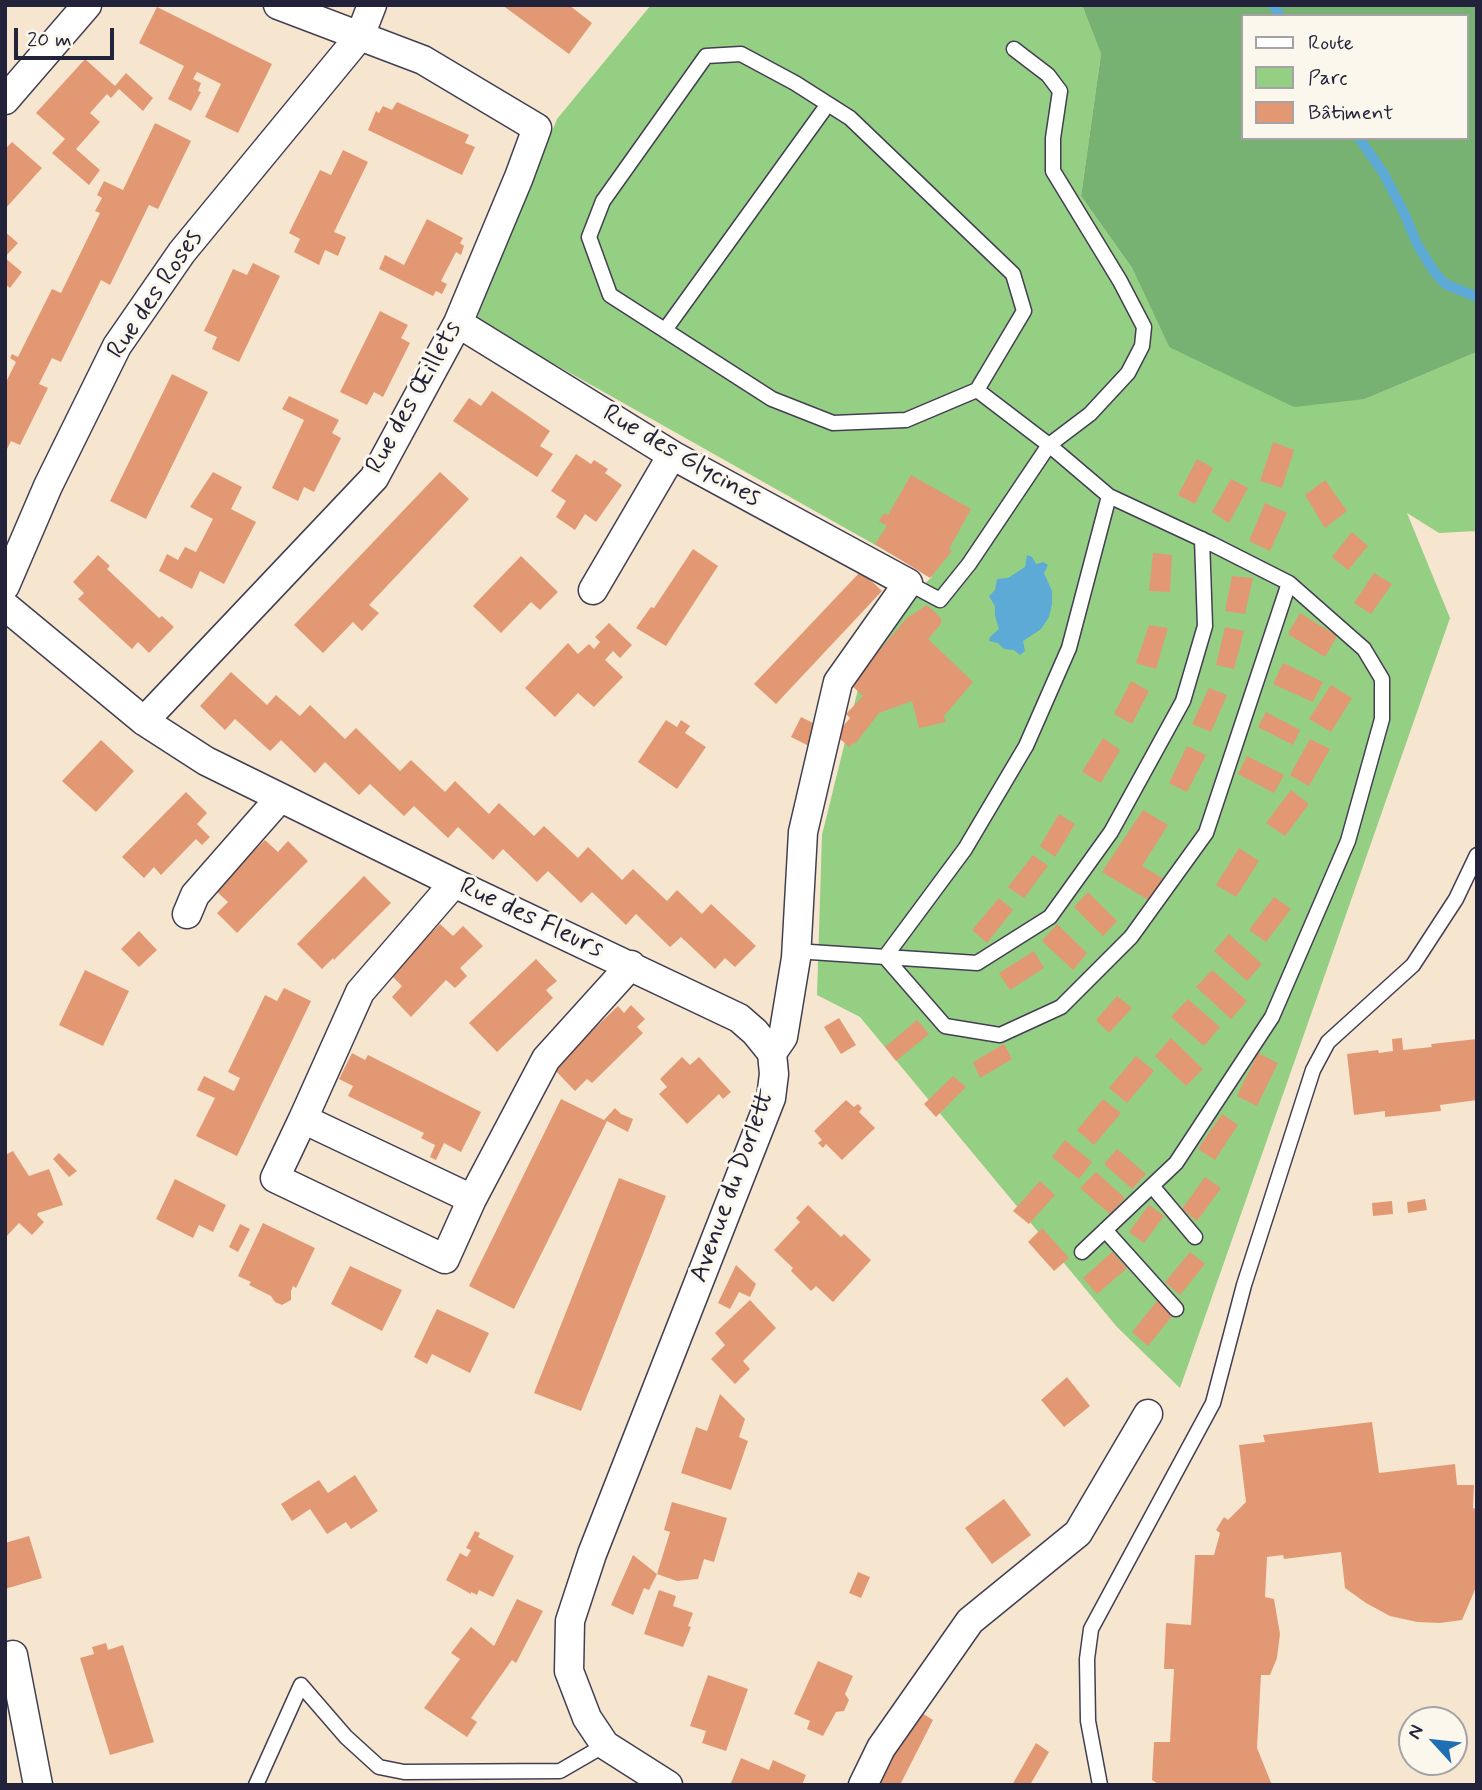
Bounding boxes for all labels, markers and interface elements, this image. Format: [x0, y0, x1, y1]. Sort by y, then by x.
scale bar [18, 14, 117, 58]
legend [1240, 14, 1468, 140]
text: 20 m [27, 26, 72, 54]
text: Route [1308, 29, 1354, 57]
text: Parc [1308, 64, 1348, 92]
text: Bâtiment [1308, 99, 1393, 127]
street label: Rue des Roses [101, 225, 211, 365]
street label: Rue des Œillets [360, 316, 470, 480]
street label: Rue des Glycines [596, 399, 766, 515]
street label: Rue des Fleurs [454, 872, 608, 966]
street label: Avenue du Dorlett [685, 1085, 783, 1287]
north arrow [1398, 1706, 1468, 1776]
text: N [1402, 1721, 1430, 1743]

